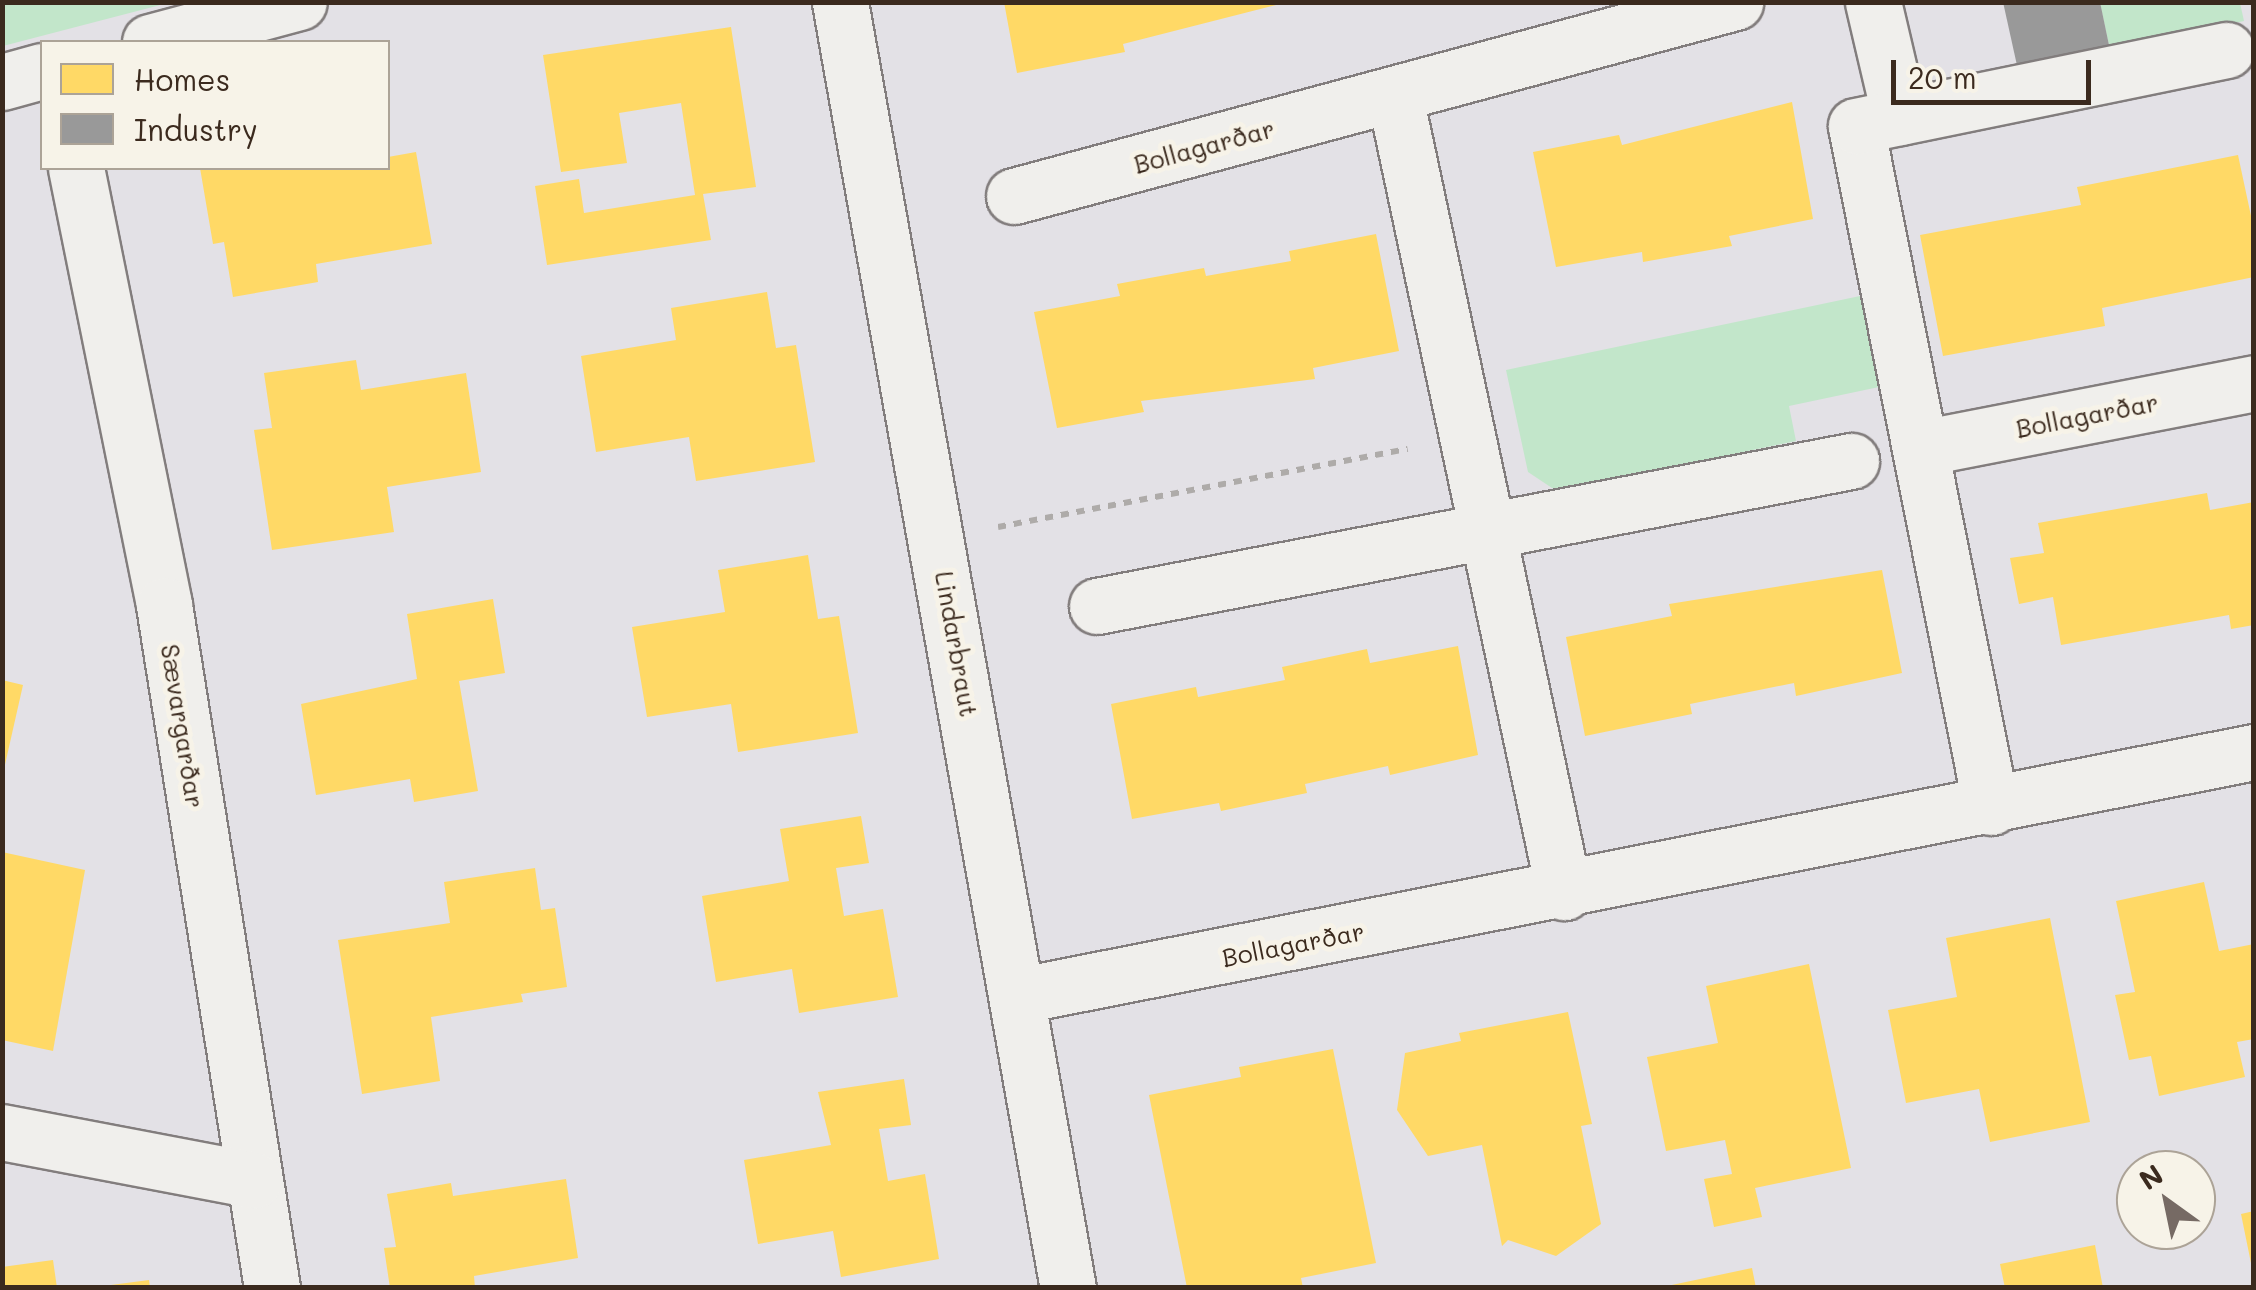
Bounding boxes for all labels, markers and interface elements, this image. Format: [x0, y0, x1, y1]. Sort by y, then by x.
legend [40, 40, 390, 170]
scale bar [1896, 40, 2096, 102]
text: 20 m [1908, 57, 1977, 97]
text: Homes [134, 59, 230, 99]
text: Industry [134, 109, 258, 149]
street label: Bollagarðar [1130, 113, 1278, 179]
street label: Bollagarðar [2013, 386, 2161, 444]
street label: Lindarbraut [929, 569, 985, 719]
street label: Sævargarðar [155, 642, 211, 810]
street label: Bollagarðar [1219, 915, 1367, 973]
north arrow [2116, 1150, 2216, 1250]
text: N [2132, 1156, 2169, 1197]

